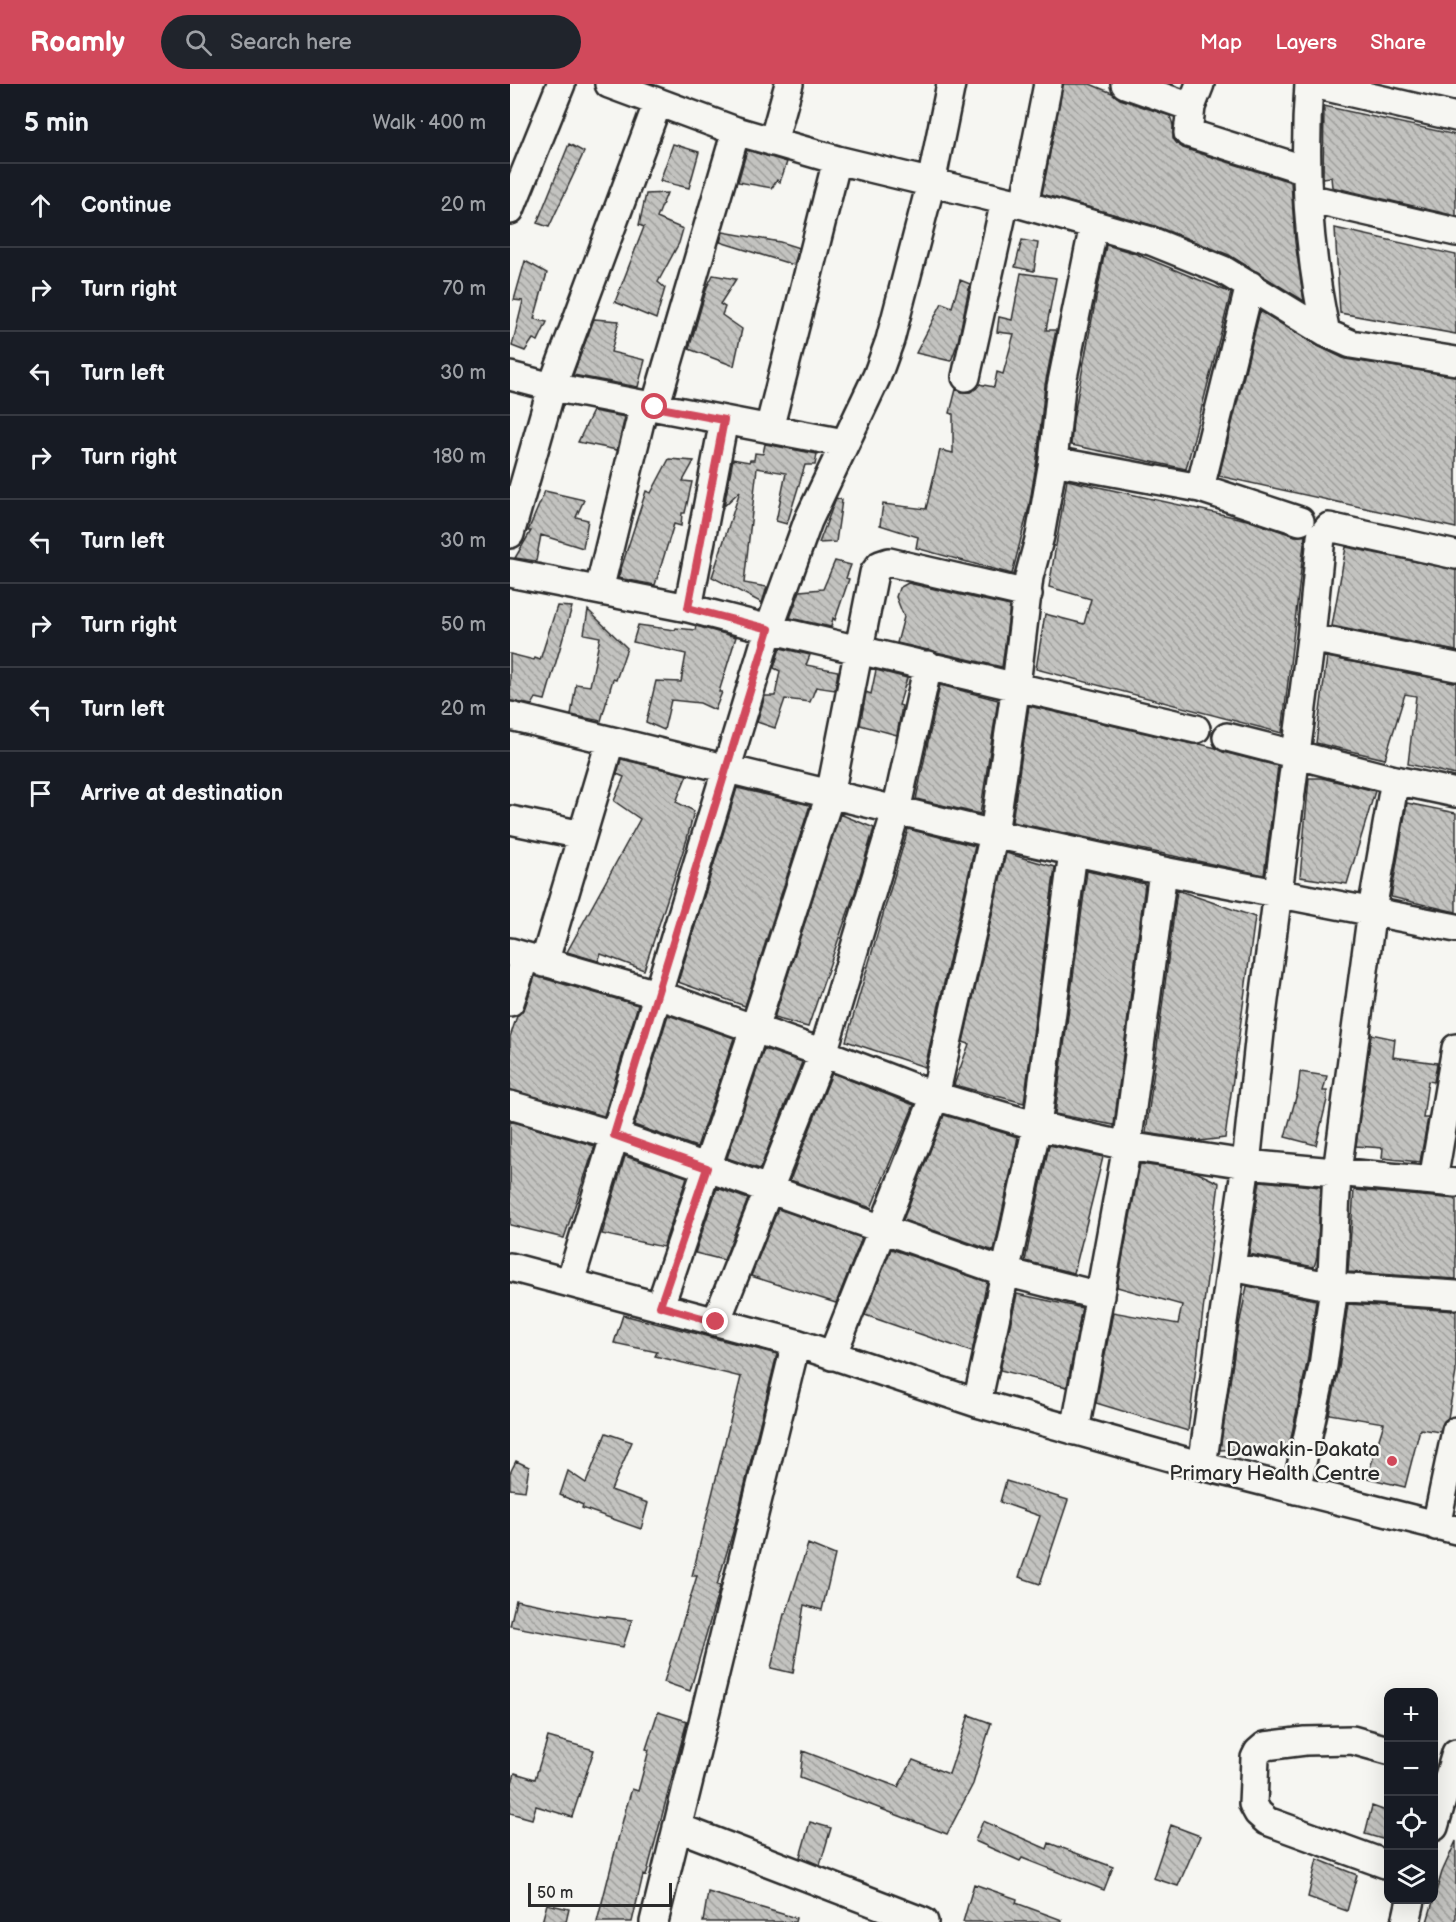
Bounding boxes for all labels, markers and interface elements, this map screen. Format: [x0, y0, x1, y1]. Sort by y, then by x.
search box [161, 15, 581, 69]
text: Roamly [30, 26, 125, 59]
icon: search [182, 26, 215, 59]
text: Search here [230, 29, 352, 56]
text: Map [1200, 30, 1242, 55]
text: Layers [1275, 30, 1337, 55]
text: Share [1370, 30, 1426, 55]
text: 5 min [24, 108, 89, 139]
text: Walk · 400 m [373, 111, 486, 135]
icon: ahead [24, 189, 57, 222]
text: Continue [81, 192, 171, 219]
text: 20 m [441, 193, 486, 217]
icon: right [24, 273, 57, 306]
text: Turn right [81, 276, 177, 303]
text: 70 m [442, 277, 486, 301]
icon: left [24, 357, 57, 390]
text: Turn left [81, 360, 165, 387]
text: 30 m [440, 361, 486, 385]
route start [641, 393, 667, 419]
icon: right [24, 441, 57, 474]
text: Turn right [81, 444, 177, 471]
text: 180 m [433, 445, 486, 469]
icon: left [24, 525, 57, 558]
text: Turn left [81, 528, 165, 555]
text: 30 m [440, 529, 486, 553]
icon: right [24, 609, 57, 642]
text: Turn right [81, 612, 177, 639]
text: 50 m [441, 613, 486, 637]
icon: left [24, 693, 57, 726]
text: Turn left [81, 696, 165, 723]
text: 20 m [441, 697, 486, 721]
icon: arrive [24, 777, 57, 810]
text: Arrive at destination [81, 780, 283, 807]
route end [702, 1308, 728, 1334]
place label: Dawakin-Dakata Primary Health Centre [1169, 1437, 1380, 1486]
marker: Dawakin-Dakata Primary Health Centre [1385, 1454, 1399, 1468]
map controls [1384, 1688, 1438, 1904]
button: + [1384, 1688, 1438, 1742]
button: − [1384, 1742, 1438, 1796]
button: locate [1384, 1796, 1438, 1850]
button: layers [1384, 1850, 1438, 1904]
scale bar [528, 1880, 672, 1908]
text: 50 m [537, 1884, 573, 1903]

